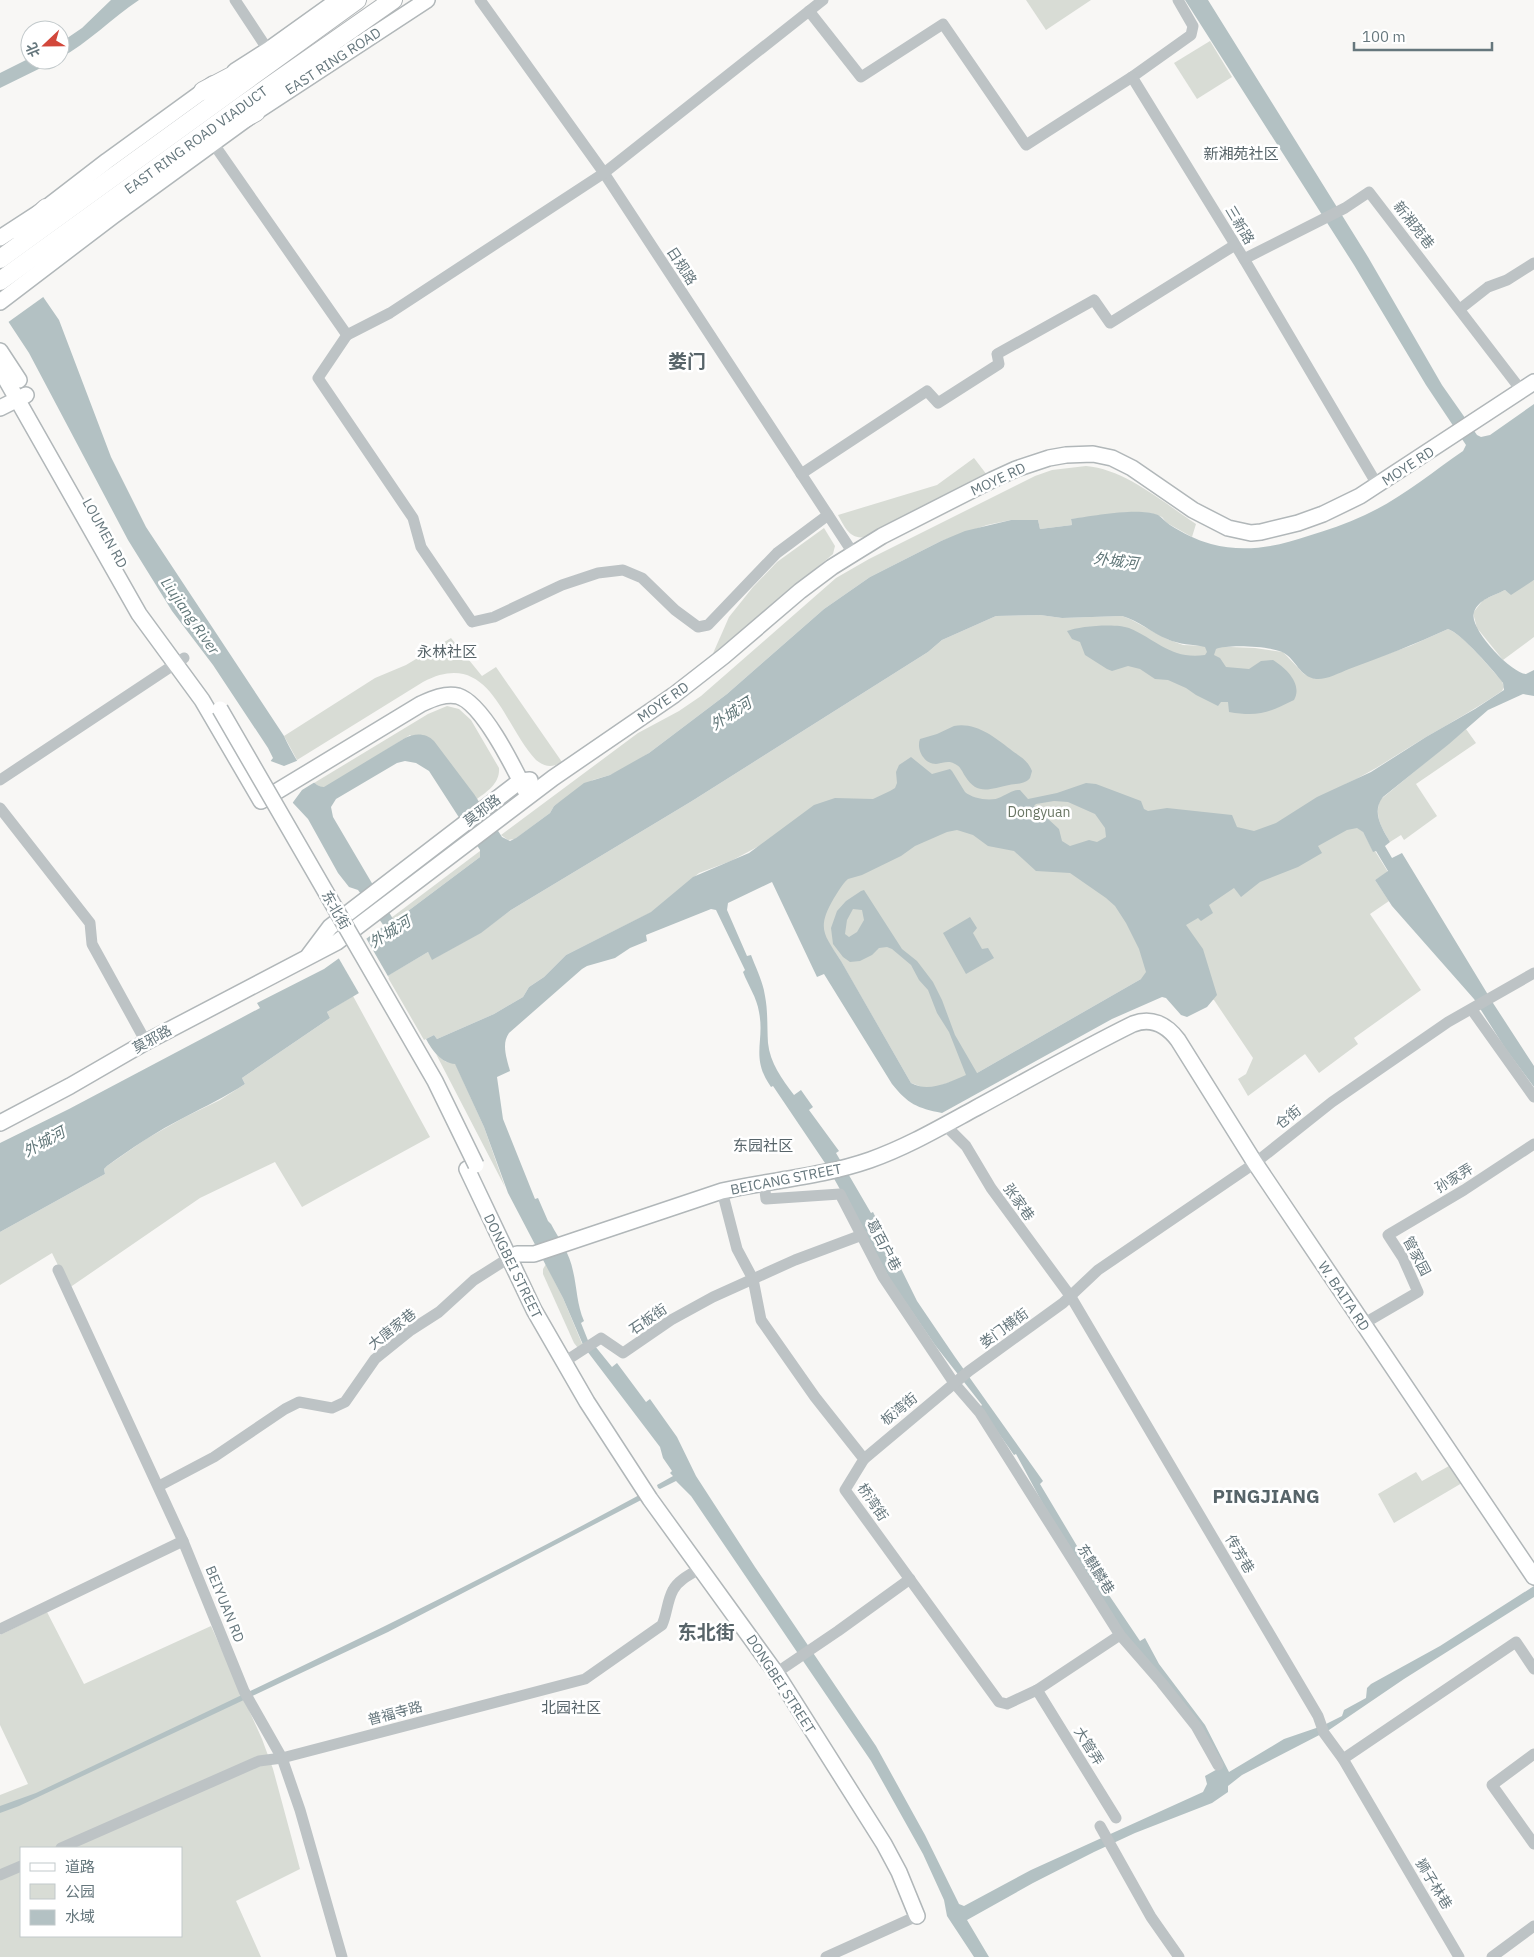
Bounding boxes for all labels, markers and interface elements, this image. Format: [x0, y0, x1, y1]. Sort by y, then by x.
north arrow [20, 20, 70, 70]
scale bar [1354, 20, 1492, 52]
street label: EAST RING ROAD [282, 23, 384, 99]
text: 100 m [1362, 27, 1406, 46]
text: 北 [22, 40, 44, 60]
street label: EAST RING ROAD VIADUCT [121, 82, 271, 198]
district label: 新湘苑社区 [1203, 144, 1279, 163]
street label: 新湘苑巷 [1390, 197, 1438, 253]
street label: 三新路 [1221, 202, 1259, 248]
street label: 日规路 [663, 243, 701, 289]
district label: 娄门 [668, 349, 706, 373]
street label: MOYE RD [1378, 442, 1438, 490]
street label: MOYE RD [967, 458, 1029, 500]
street label: LOUMEN RD [78, 495, 132, 571]
water label: 外城河 [1093, 548, 1143, 573]
water label: Liujiang River [157, 574, 224, 658]
district label: 永林社区 [417, 642, 477, 661]
street label: MOYE RD [634, 678, 692, 726]
water label: 外城河 [707, 692, 757, 734]
street label: 莫邪路 [460, 790, 504, 830]
park label: Dongyuan [1007, 803, 1071, 821]
street label: 东北街 [318, 887, 354, 933]
water label: 外城河 [366, 910, 416, 952]
street label: 莫邪路 [129, 1021, 175, 1057]
street label: 仓街 [1271, 1101, 1305, 1133]
water label: 外城河 [19, 1121, 71, 1161]
district label: 东园社区 [733, 1136, 793, 1155]
street label: BEICANG STREET [729, 1159, 843, 1199]
street label: 孙家弄 [1431, 1159, 1477, 1197]
street label: 张家巷 [1000, 1180, 1038, 1224]
street label: DONGBEI STREET [480, 1211, 546, 1321]
street label: 葛百户巷 [863, 1216, 905, 1274]
street label: 管家园 [1399, 1233, 1435, 1279]
street label: W. BAITA RD [1314, 1258, 1374, 1334]
street label: 石板街 [626, 1300, 670, 1338]
street label: 娄门横街 [976, 1304, 1032, 1352]
street label: 大唐家巷 [364, 1305, 420, 1353]
street label: 板湾街 [877, 1389, 921, 1429]
street label: 桥湾街 [854, 1480, 892, 1524]
district label: PINGJIANG [1212, 1484, 1320, 1508]
street label: 传芳巷 [1221, 1531, 1259, 1577]
street label: 东麒麟巷 [1074, 1540, 1118, 1598]
street label: BEIYUAN RD [201, 1563, 249, 1645]
district label: 东北街 [677, 1620, 735, 1644]
street label: DONGBEI STREET [742, 1631, 820, 1737]
street label: 普福寺路 [366, 1697, 424, 1729]
district label: 北园社区 [541, 1698, 601, 1717]
street label: 大管弄 [1070, 1723, 1108, 1769]
legend [20, 1847, 182, 1937]
street label: 狮子林巷 [1412, 1855, 1456, 1913]
text: 道路 [65, 1857, 95, 1876]
text: 公园 [65, 1882, 95, 1901]
text: 水域 [65, 1907, 95, 1926]

